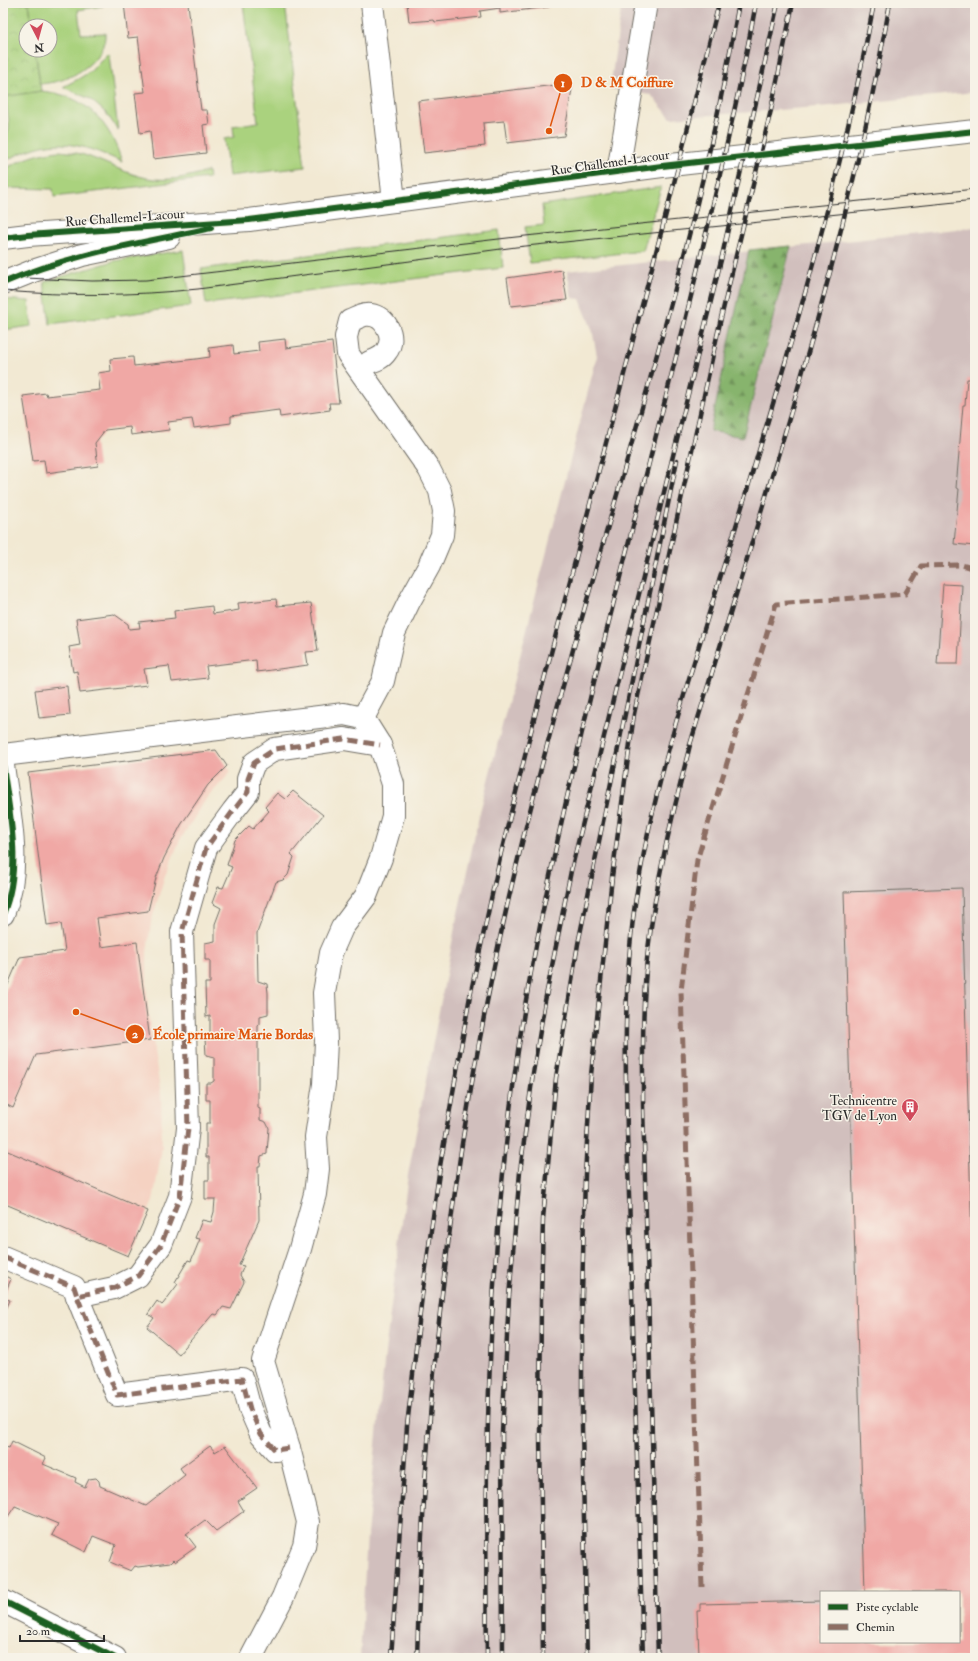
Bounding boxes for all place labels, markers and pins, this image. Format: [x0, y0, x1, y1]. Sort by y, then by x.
callout: D & M Coiffure [553, 70, 682, 96]
callout: École primaire Marie Bordas [125, 1021, 321, 1047]
place label: Technicentre TGV de Lyon [822, 1093, 898, 1125]
building icon: Technicentre TGV de Lyon [900, 1097, 920, 1122]

